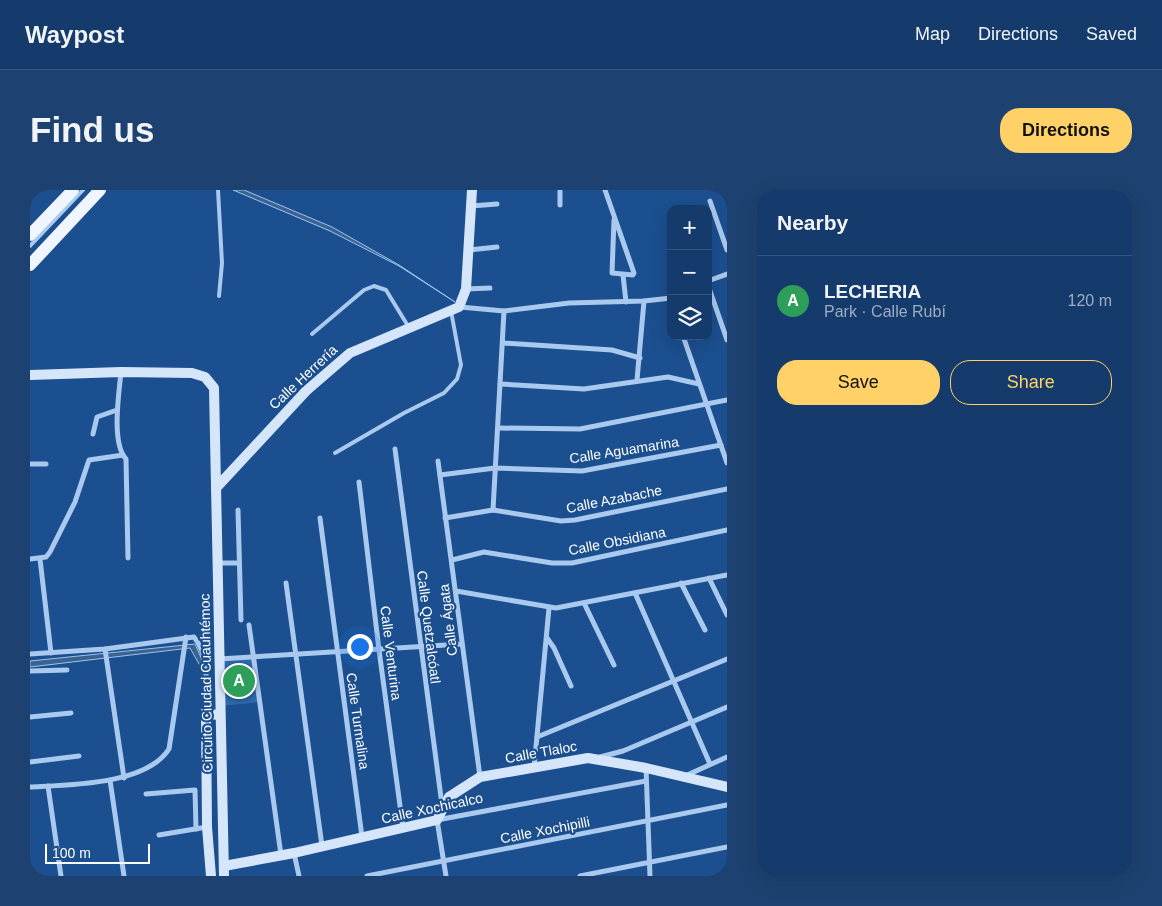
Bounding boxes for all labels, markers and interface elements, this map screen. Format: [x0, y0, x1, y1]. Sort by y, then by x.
text: Waypost [25, 21, 124, 48]
text: Map [915, 24, 950, 44]
text: Directions [978, 24, 1058, 44]
text: Saved [1086, 24, 1137, 44]
button: Directions [1000, 108, 1132, 153]
text: Find us [30, 110, 154, 149]
map controls [667, 205, 712, 340]
button: + [667, 205, 712, 250]
text: Nearby [777, 211, 848, 234]
button: − [667, 250, 712, 295]
text: LECHERIA [824, 281, 921, 302]
text: A [787, 292, 799, 309]
text: 120 m [1068, 292, 1112, 309]
button: layers [667, 295, 712, 340]
text: Park · Calle Rubí [824, 303, 946, 320]
street label: Calle Herrería [266, 341, 340, 413]
button: Save [777, 360, 940, 405]
button: Share [950, 360, 1112, 405]
street label: Calle Aguamarina [568, 433, 680, 467]
street label: Calle Azabache [565, 482, 663, 516]
street label: Calle Obsidiana [567, 524, 667, 558]
street label: Calle Quetzalcóatl [414, 570, 444, 684]
street label: Calle Ágata [436, 583, 460, 657]
street label: Circuito Ciudad Cuauhtémoc [196, 593, 216, 773]
street label: Calle Venturina [377, 605, 405, 701]
your location [347, 634, 373, 660]
pin: A [223, 662, 255, 700]
street label: Calle Turmalina [343, 672, 373, 770]
street label: Calle Tlaloc [504, 738, 578, 766]
street label: Calle Xochicalco [380, 789, 484, 827]
street label: Calle Xochipilli [499, 813, 591, 847]
scale bar [45, 841, 150, 864]
text: 100 m [52, 845, 91, 861]

